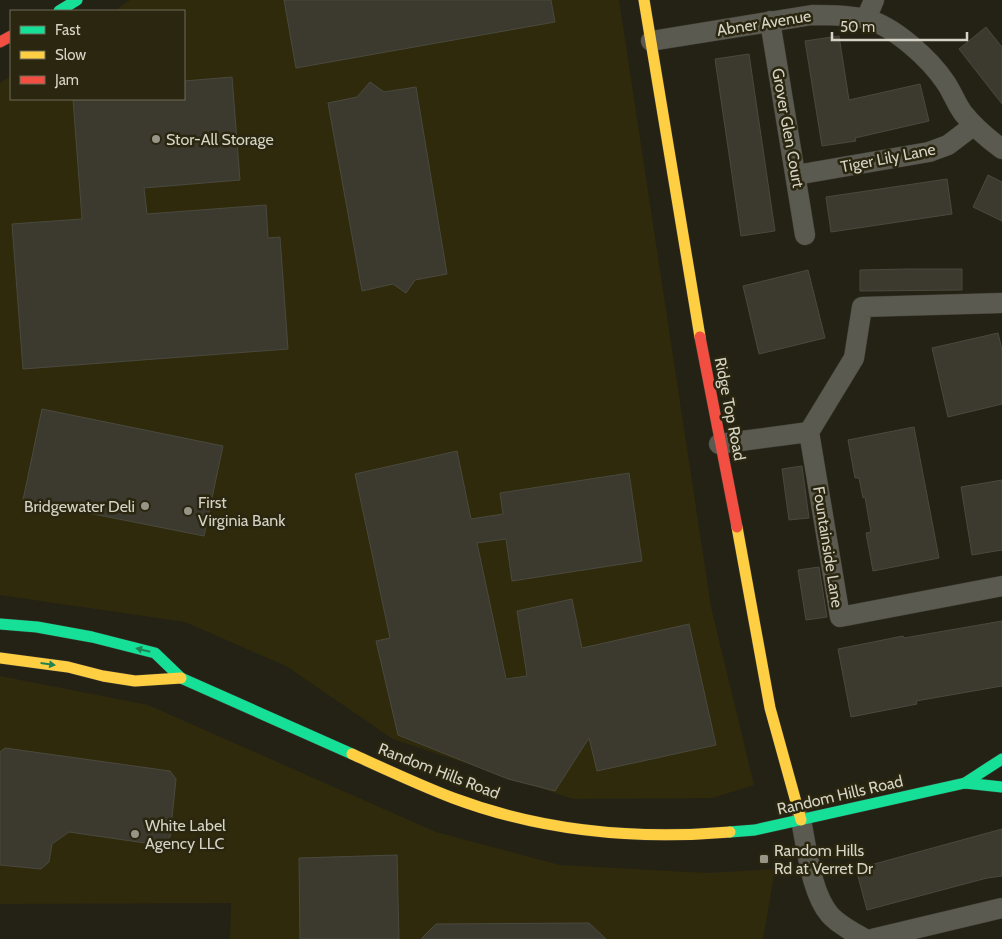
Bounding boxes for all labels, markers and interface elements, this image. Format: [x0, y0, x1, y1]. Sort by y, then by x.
street label: Abner Avenue [715, 6, 813, 40]
legend [10, 10, 185, 100]
scale bar [832, 10, 967, 42]
text: 50 m [840, 18, 875, 36]
text: Fast [55, 21, 80, 39]
text: Slow [55, 46, 86, 64]
street label: Grover Glen Court [768, 67, 808, 190]
text: Jam [54, 71, 79, 89]
place label: Stor-All Storage [166, 130, 274, 149]
marker: Stor-All Storage [150, 133, 162, 145]
street label: Tiger Lily Lane [839, 139, 937, 177]
street label: Ridge Top Road [711, 356, 749, 462]
street label: Fountainside Lane [809, 485, 847, 609]
place label: First Virginia Bank [198, 493, 286, 530]
place label: Bridgewater Deli [24, 497, 135, 516]
marker: Bridgewater Deli [139, 500, 151, 512]
marker: First Virginia Bank [182, 505, 194, 517]
one-way arrow [135, 646, 150, 654]
one-way arrow [41, 660, 57, 668]
street label: Random Hills Road [376, 739, 502, 803]
street label: Random Hills Road [775, 771, 905, 819]
place label: White Label Agency LLC [145, 816, 226, 853]
marker: White Label Agency LLC [129, 828, 141, 840]
place label: Random Hills Rd at Verret Dr [774, 841, 874, 878]
marker: Random Hills Rd at Verret Dr [758, 853, 770, 865]

